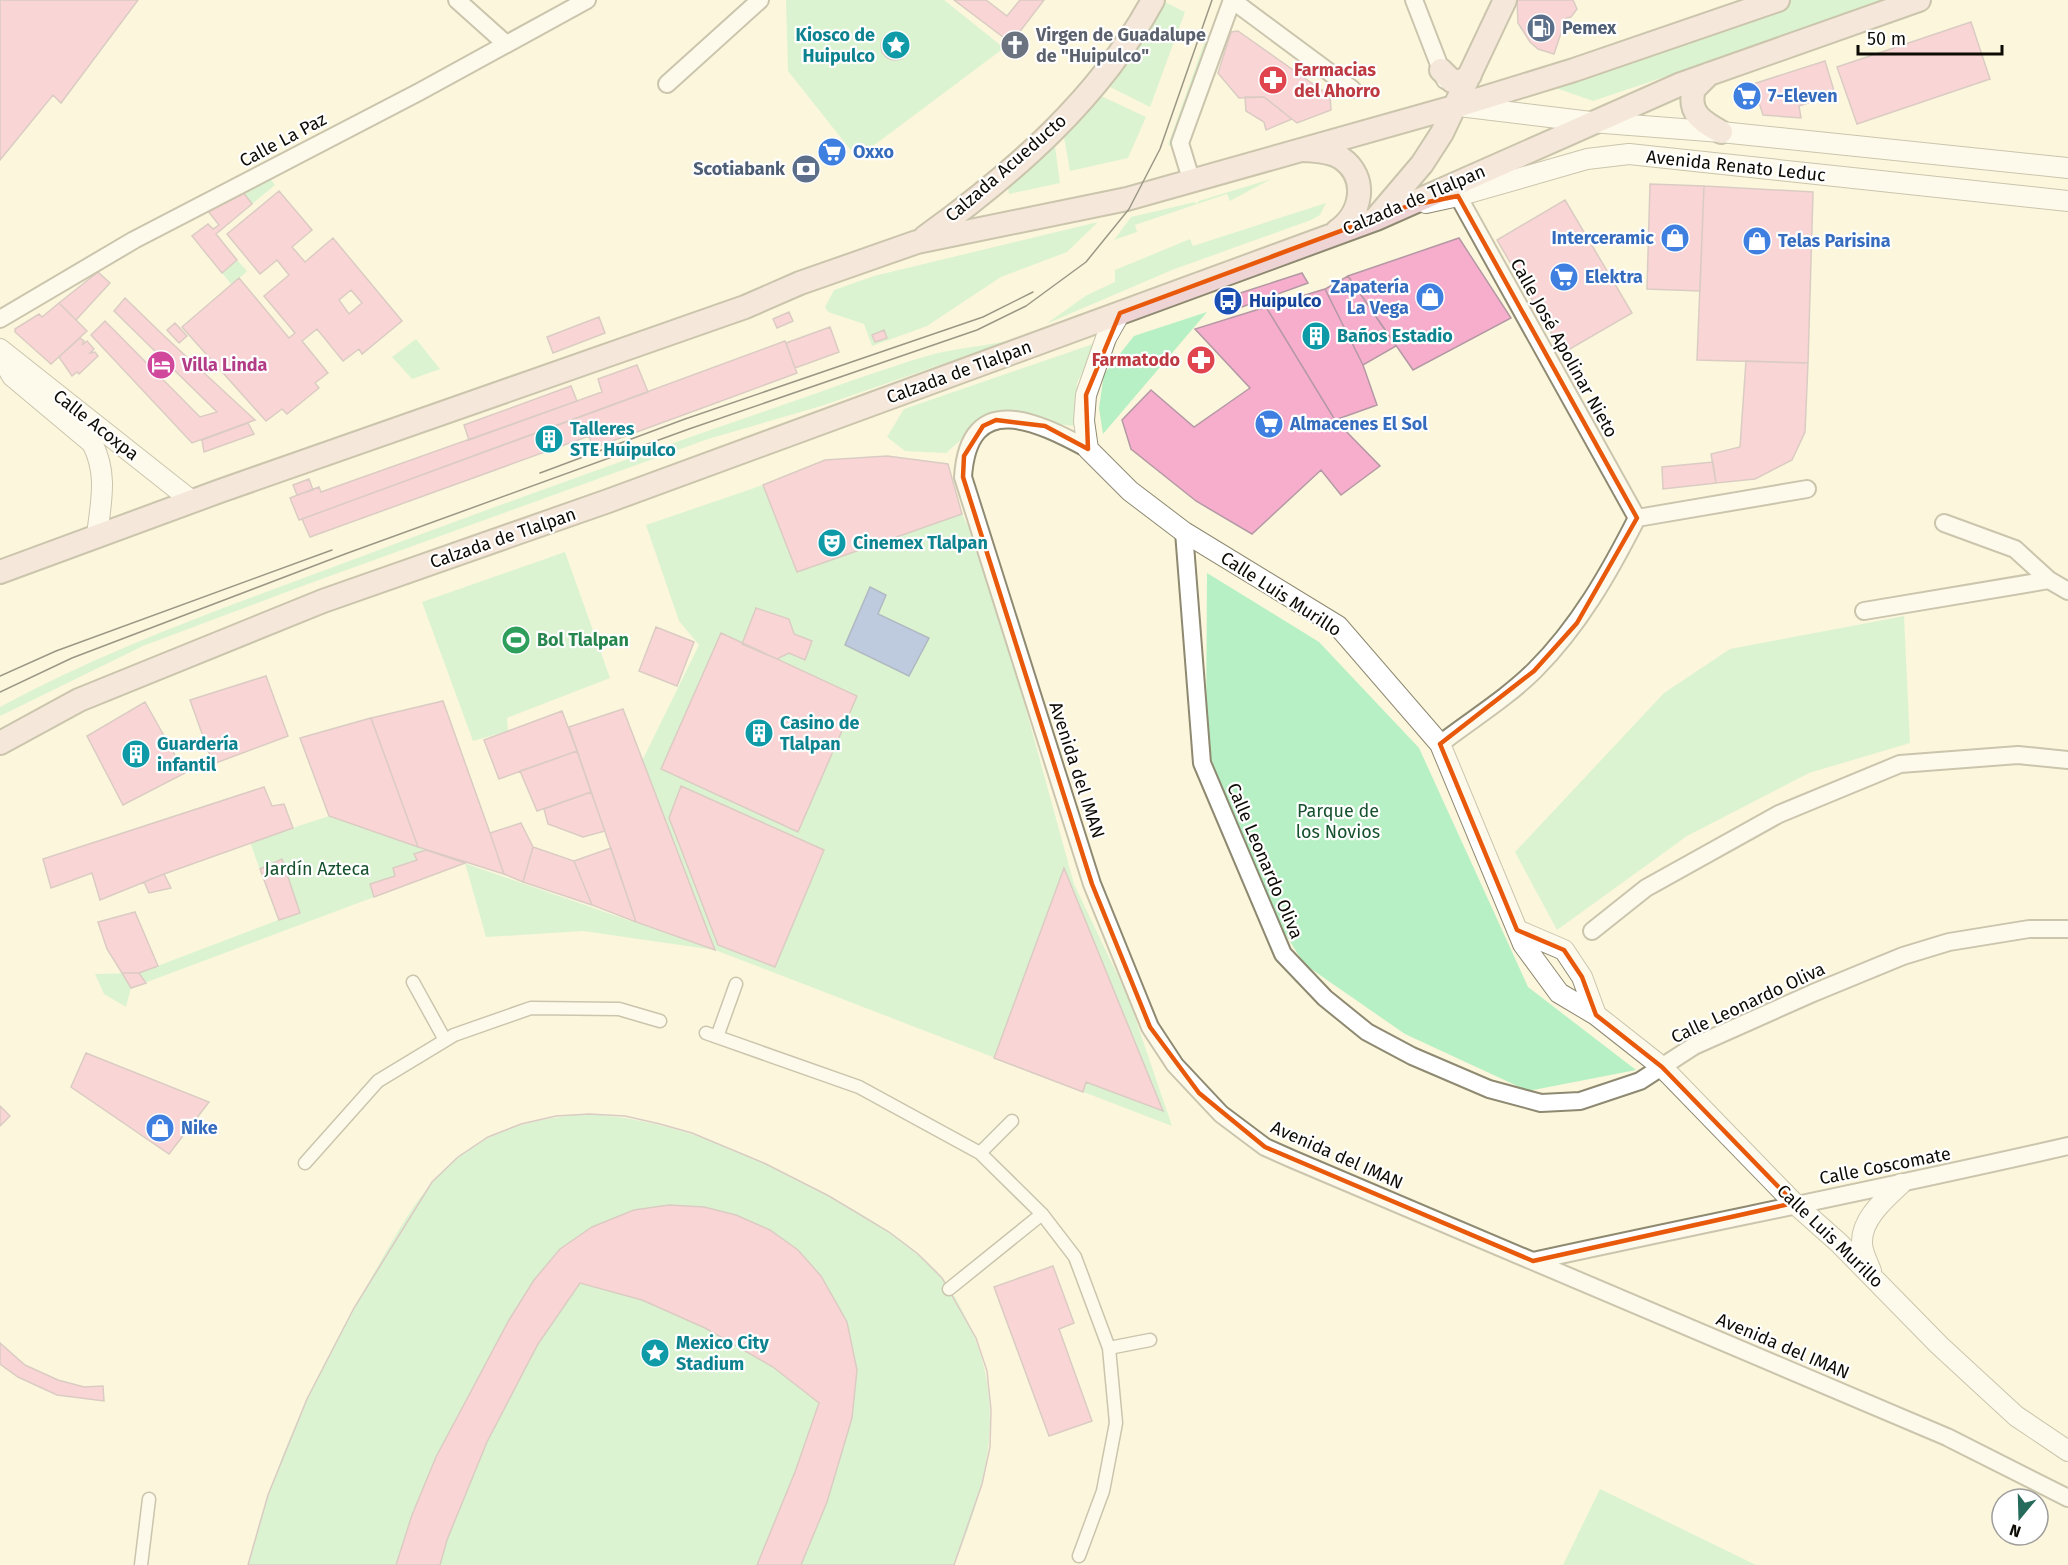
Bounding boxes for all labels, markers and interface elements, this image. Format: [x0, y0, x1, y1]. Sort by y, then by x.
fuel station icon: Pemex [1525, 12, 1557, 44]
place label: Pemex [1562, 17, 1617, 39]
scale bar [1858, 18, 2002, 56]
place label: Kiosco de Huipulco [796, 24, 875, 67]
place label: Virgen de Guadalupe de "Huipulco" [1035, 24, 1206, 67]
text: 50 m [1867, 28, 1906, 50]
place icon: Kiosco de Huipulco [880, 29, 912, 61]
church icon: Virgen de Guadalupe de "Huipulco" [999, 29, 1031, 61]
place label: Farmacias del Ahorro [1294, 59, 1380, 102]
pharmacy icon: Farmacias del Ahorro [1257, 64, 1289, 96]
supermarket icon: 7-Eleven [1731, 80, 1763, 112]
place label: 7-Eleven [1768, 85, 1838, 107]
street label: Calle La Paz [236, 108, 330, 172]
street label: Calzada Acueducto [941, 109, 1071, 227]
supermarket icon: Oxxo [816, 136, 848, 168]
place label: Oxxo [853, 141, 894, 163]
street label: Avenida Renato Leduc [1645, 146, 1827, 186]
bank icon: Scotiabank [790, 153, 822, 185]
place label: Scotiabank [693, 158, 786, 180]
street label: Calzada de Tlalpan [1339, 160, 1489, 240]
shop icon: Interceramic [1659, 222, 1691, 254]
shop icon: Telas Parisina [1741, 225, 1773, 257]
place label: Interceramic [1552, 227, 1654, 249]
place label: Telas Parisina [1778, 230, 1891, 252]
street label: Calle José Apolinar Nieto [1506, 255, 1622, 441]
supermarket icon: Elektra [1548, 261, 1580, 293]
place label: Elektra [1585, 266, 1643, 288]
place label: Zapatería La Vega [1330, 276, 1409, 319]
shop icon: Zapatería La Vega [1414, 281, 1446, 313]
bus stop icon: Huipulco [1212, 285, 1244, 317]
place label: Huipulco [1249, 290, 1321, 312]
building icon: Baños Estadio [1300, 320, 1332, 352]
place label: Baños Estadio [1337, 325, 1453, 347]
street label: Calzada de Tlalpan [883, 335, 1035, 409]
pharmacy icon: Farmatodo [1185, 344, 1217, 376]
hotel icon: Villa Linda [145, 349, 177, 381]
place label: Farmatodo [1092, 349, 1180, 371]
place label: Villa Linda [181, 354, 268, 376]
street label: Calle Acoxpa [49, 385, 143, 465]
supermarket icon: Almacenes El Sol [1253, 408, 1285, 440]
place label: Almacenes El Sol [1289, 413, 1428, 435]
place label: Talleres STE Huipulco [570, 418, 676, 461]
building icon: Talleres STE Huipulco [533, 423, 565, 455]
street label: Calzada de Tlalpan [427, 503, 579, 573]
theatre icon: Cinemex Tlalpan [816, 527, 848, 559]
place label: Cinemex Tlalpan [853, 532, 988, 554]
street label: Calle Luis Murillo [1217, 547, 1345, 641]
sports icon: Bol Tlalpan [500, 624, 532, 656]
place label: Bol Tlalpan [537, 629, 629, 651]
street label: Avenida del IMAN [1045, 699, 1109, 841]
place label: Casino de Tlalpan [780, 712, 860, 755]
building icon: Casino de Tlalpan [743, 717, 775, 749]
place label: Guardería infantil [157, 733, 238, 776]
building icon: Guardería infantil [120, 738, 152, 770]
street label: Calle Leonardo Oliva [1222, 780, 1308, 942]
park label: Parque de los Novios [1296, 800, 1380, 843]
park label: Jardín Azteca [264, 858, 370, 880]
street label: Calle Leonardo Oliva [1668, 958, 1828, 1048]
shop icon: Nike [144, 1112, 176, 1144]
street label: Avenida del IMAN [1267, 1116, 1407, 1194]
place label: Nike [181, 1117, 218, 1139]
street label: Calle Coscomate [1818, 1142, 1952, 1190]
street label: Calle Luis Murillo [1772, 1180, 1888, 1292]
street label: Avenida del IMAN [1713, 1308, 1853, 1384]
place label: Mexico City Stadium [676, 1332, 769, 1375]
place icon: Mexico City Stadium [639, 1337, 671, 1369]
north arrow [1990, 1487, 2050, 1547]
text: N [2007, 1520, 2023, 1541]

